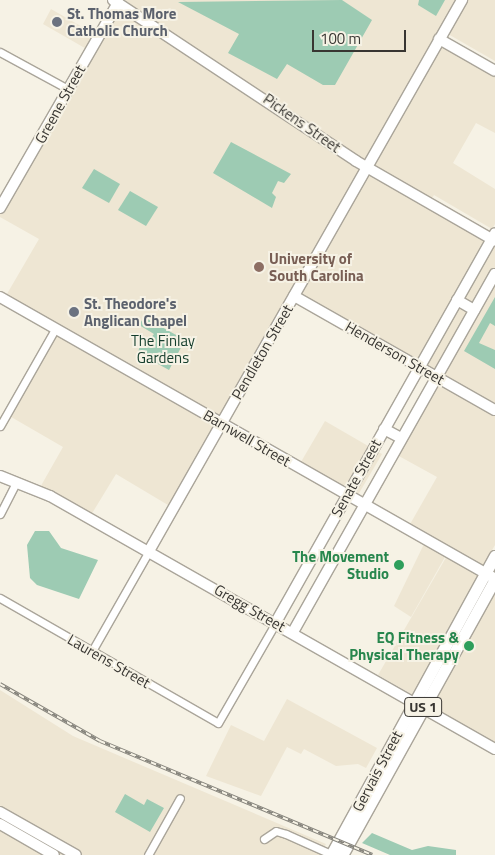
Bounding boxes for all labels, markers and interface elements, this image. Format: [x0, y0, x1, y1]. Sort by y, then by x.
place label: St. Thomas More Catholic Church [67, 4, 176, 39]
marker: St. Thomas More Catholic Church [51, 16, 63, 28]
scale bar [315, 20, 409, 52]
text: 100 m [320, 27, 361, 50]
street label: Greene Street [31, 62, 89, 146]
street label: Pickens Street [260, 90, 344, 156]
place label: University of South Carolina [269, 249, 364, 284]
marker: University of South Carolina [253, 261, 265, 273]
place label: St. Theodore's Anglican Chapel [84, 294, 187, 329]
street label: Pendleton Street [228, 301, 296, 403]
marker: St. Theodore's Anglican Chapel [68, 306, 80, 318]
street label: Henderson Street [342, 317, 448, 389]
park label: The Finlay Gardens [131, 331, 195, 366]
street label: Barnwell Street [200, 406, 294, 470]
street label: Senate Street [327, 436, 385, 520]
place label: The Movement Studio [292, 547, 389, 582]
marker: The Movement Studio [393, 559, 405, 571]
street label: Gregg Street [211, 580, 289, 636]
place label: EQ Fitness & Physical Therapy [349, 628, 459, 663]
street label: Laurens Street [65, 630, 153, 692]
marker: EQ Fitness & Physical Therapy [463, 640, 475, 652]
road number: US 1 [403, 696, 443, 719]
street label: Gervais Street [348, 728, 406, 814]

